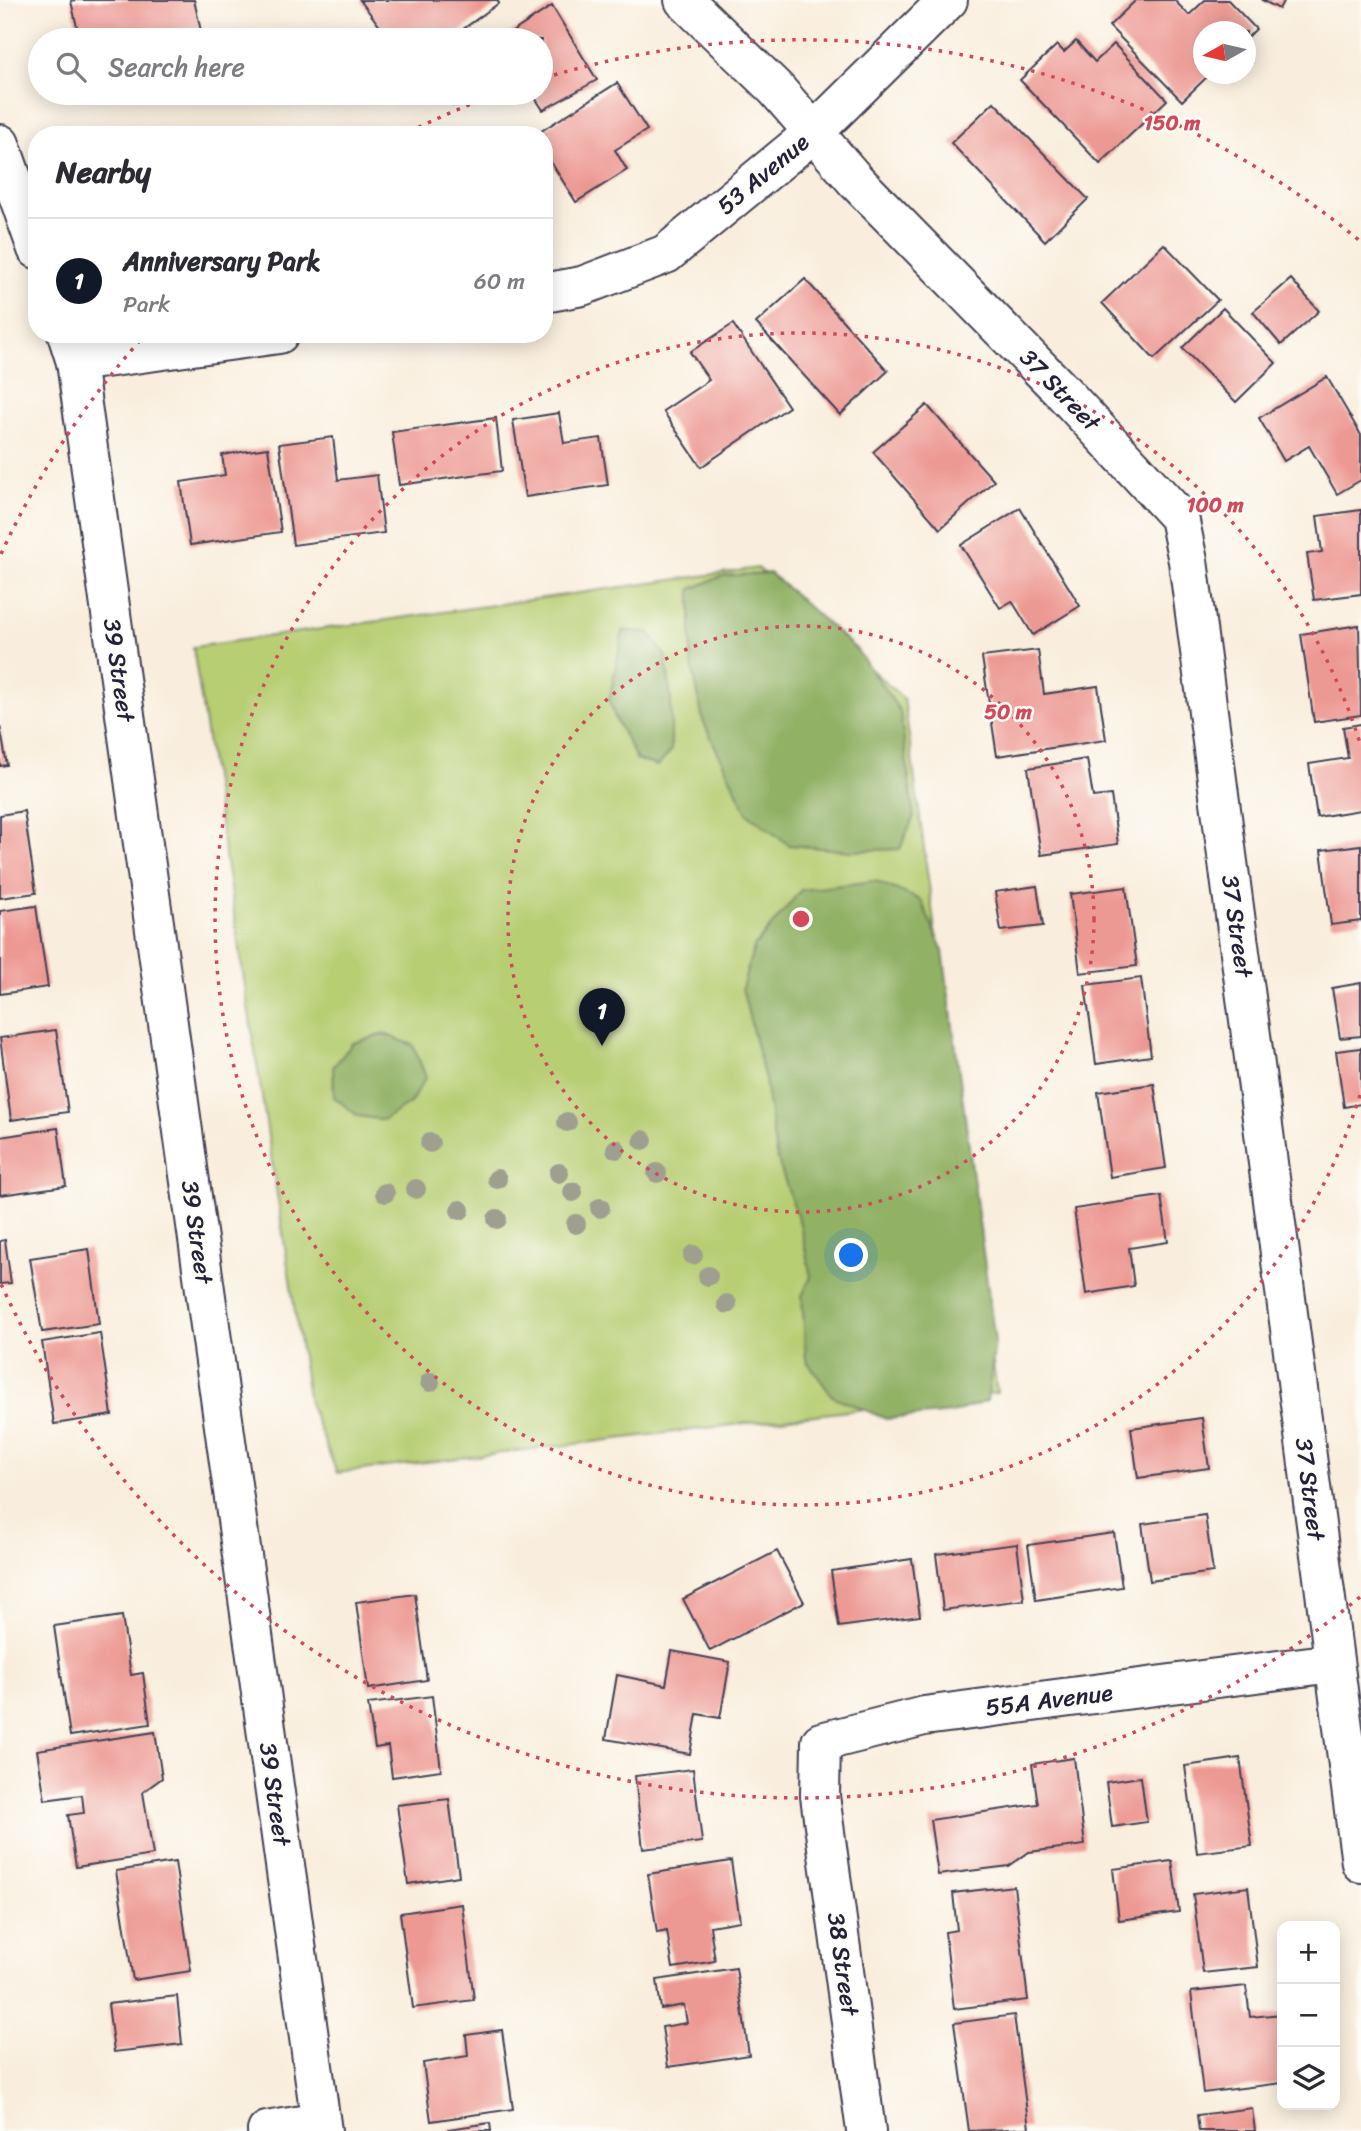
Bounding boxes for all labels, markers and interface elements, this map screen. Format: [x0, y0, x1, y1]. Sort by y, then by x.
north arrow [1193, 21, 1256, 84]
search box [28, 28, 553, 105]
text: Search here [108, 44, 245, 90]
icon: search [52, 48, 90, 86]
text: 150 m [1144, 104, 1201, 142]
street label: 53 Avenue [707, 122, 819, 226]
text: Nearby [56, 145, 151, 199]
text: Anniversary Park [123, 238, 321, 284]
text: 1 [74, 261, 84, 302]
text: 60 m [474, 261, 525, 302]
text: Park [123, 284, 170, 325]
street label: 37 Street [1009, 338, 1112, 443]
text: 100 m [1186, 486, 1244, 524]
street label: 39 Street [91, 616, 147, 726]
text: 50 m [984, 693, 1033, 731]
street label: 37 Street [1209, 872, 1265, 981]
centre of rings [789, 907, 813, 931]
pin: 1 [579, 988, 625, 1046]
street label: 39 Street [169, 1178, 225, 1288]
your location [834, 1238, 868, 1272]
street label: 37 Street [1283, 1435, 1337, 1544]
street label: 55A Avenue [983, 1671, 1115, 1729]
street label: 39 Street [247, 1740, 303, 1850]
street label: 38 Street [815, 1910, 871, 2020]
map controls [1277, 1921, 1340, 2110]
button: + [1277, 1921, 1340, 1984]
button: − [1277, 1984, 1340, 2047]
button: layers [1277, 2047, 1340, 2110]

